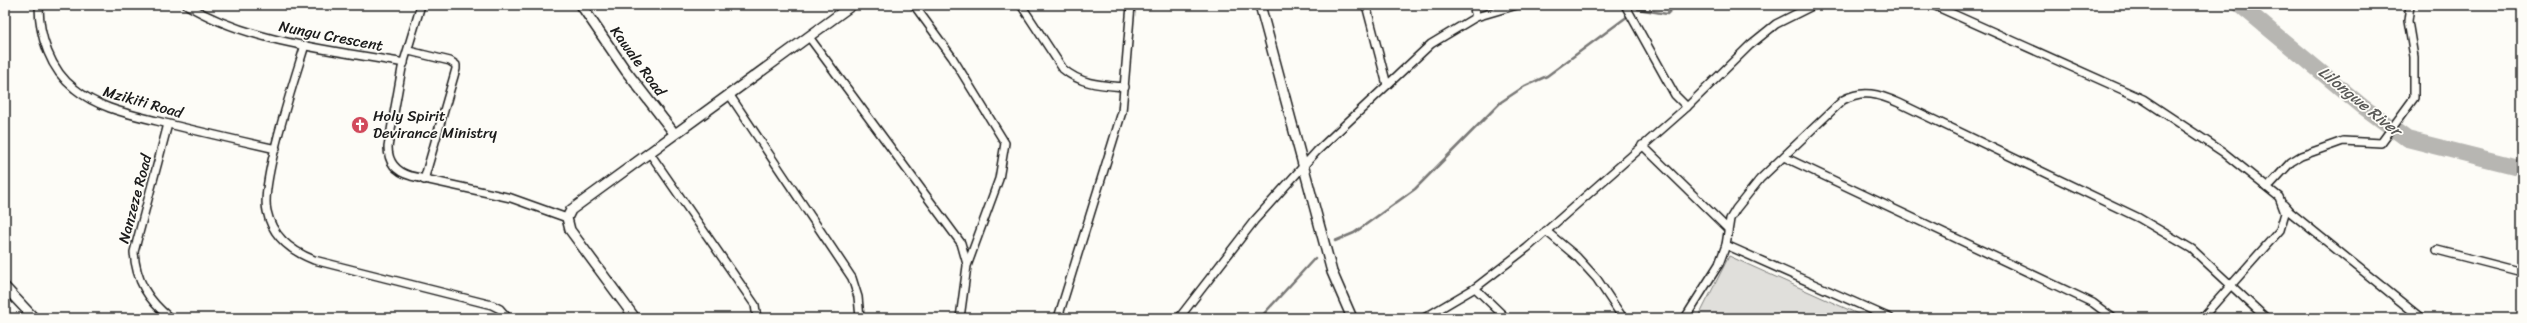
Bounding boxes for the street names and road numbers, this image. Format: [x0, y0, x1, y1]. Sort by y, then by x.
street label: Nungu Crescent [277, 13, 386, 59]
street label: Kawale Road [603, 20, 673, 103]
street label: Mzikiti Road [100, 78, 187, 126]
street label: Nanzeze Road [111, 151, 160, 246]

